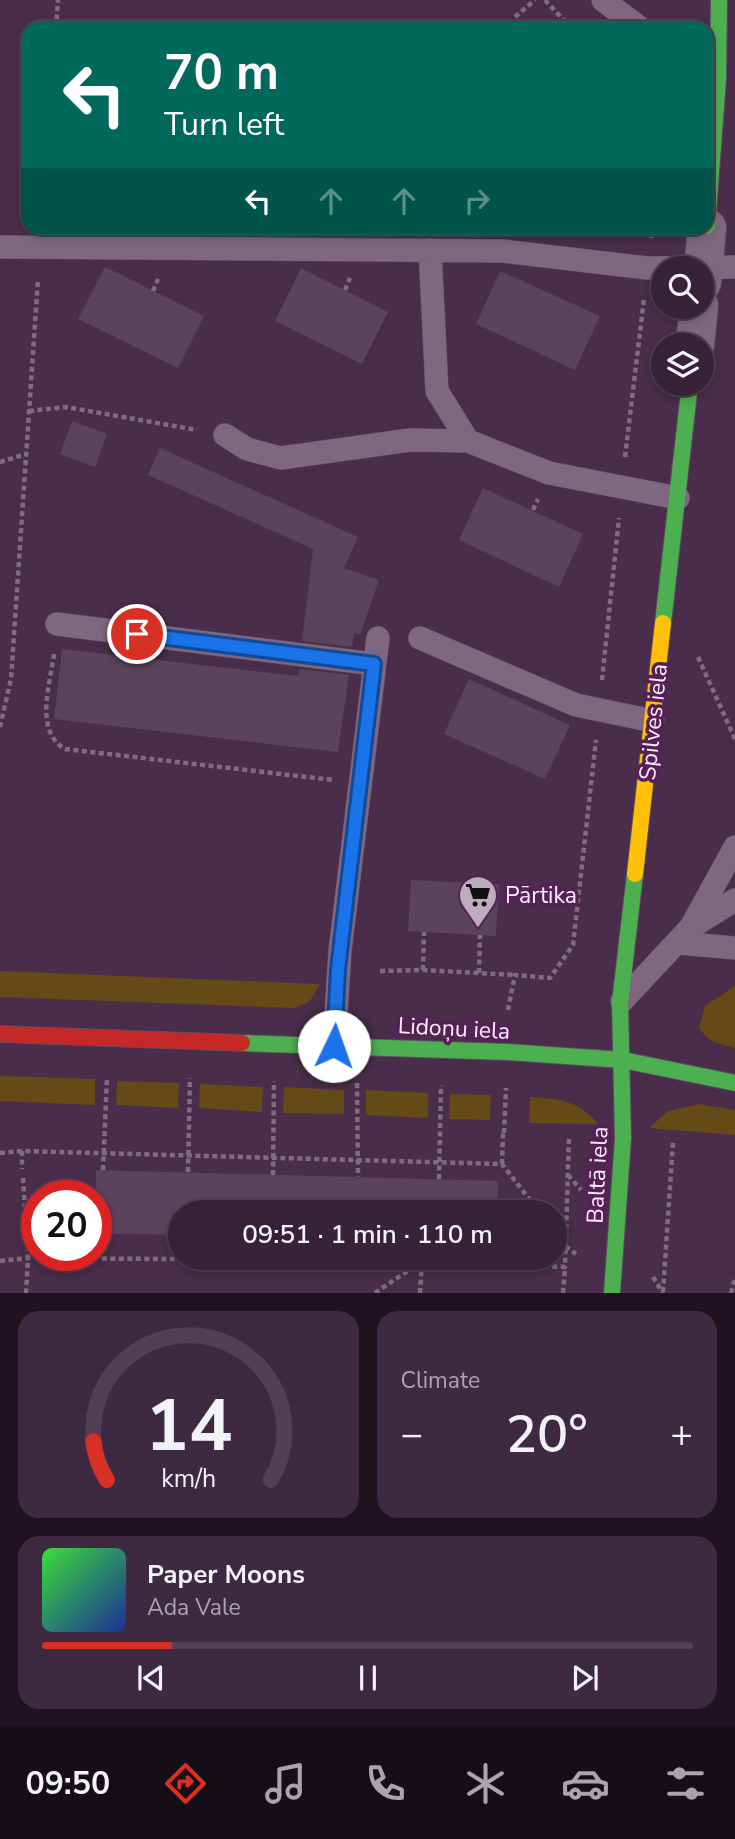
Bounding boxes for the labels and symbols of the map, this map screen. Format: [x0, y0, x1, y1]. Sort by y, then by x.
pin [107, 604, 167, 664]
street label: Spilves iela [632, 662, 675, 782]
supermarket icon: Pārtika [457, 874, 499, 929]
place label: Pārtika [505, 880, 577, 911]
position arrow [297, 1009, 371, 1083]
street label: Lidoņu iela [397, 1010, 511, 1047]
street label: Baltā iela [579, 1126, 616, 1224]
speed limit sign: 20 [21, 1180, 112, 1271]

